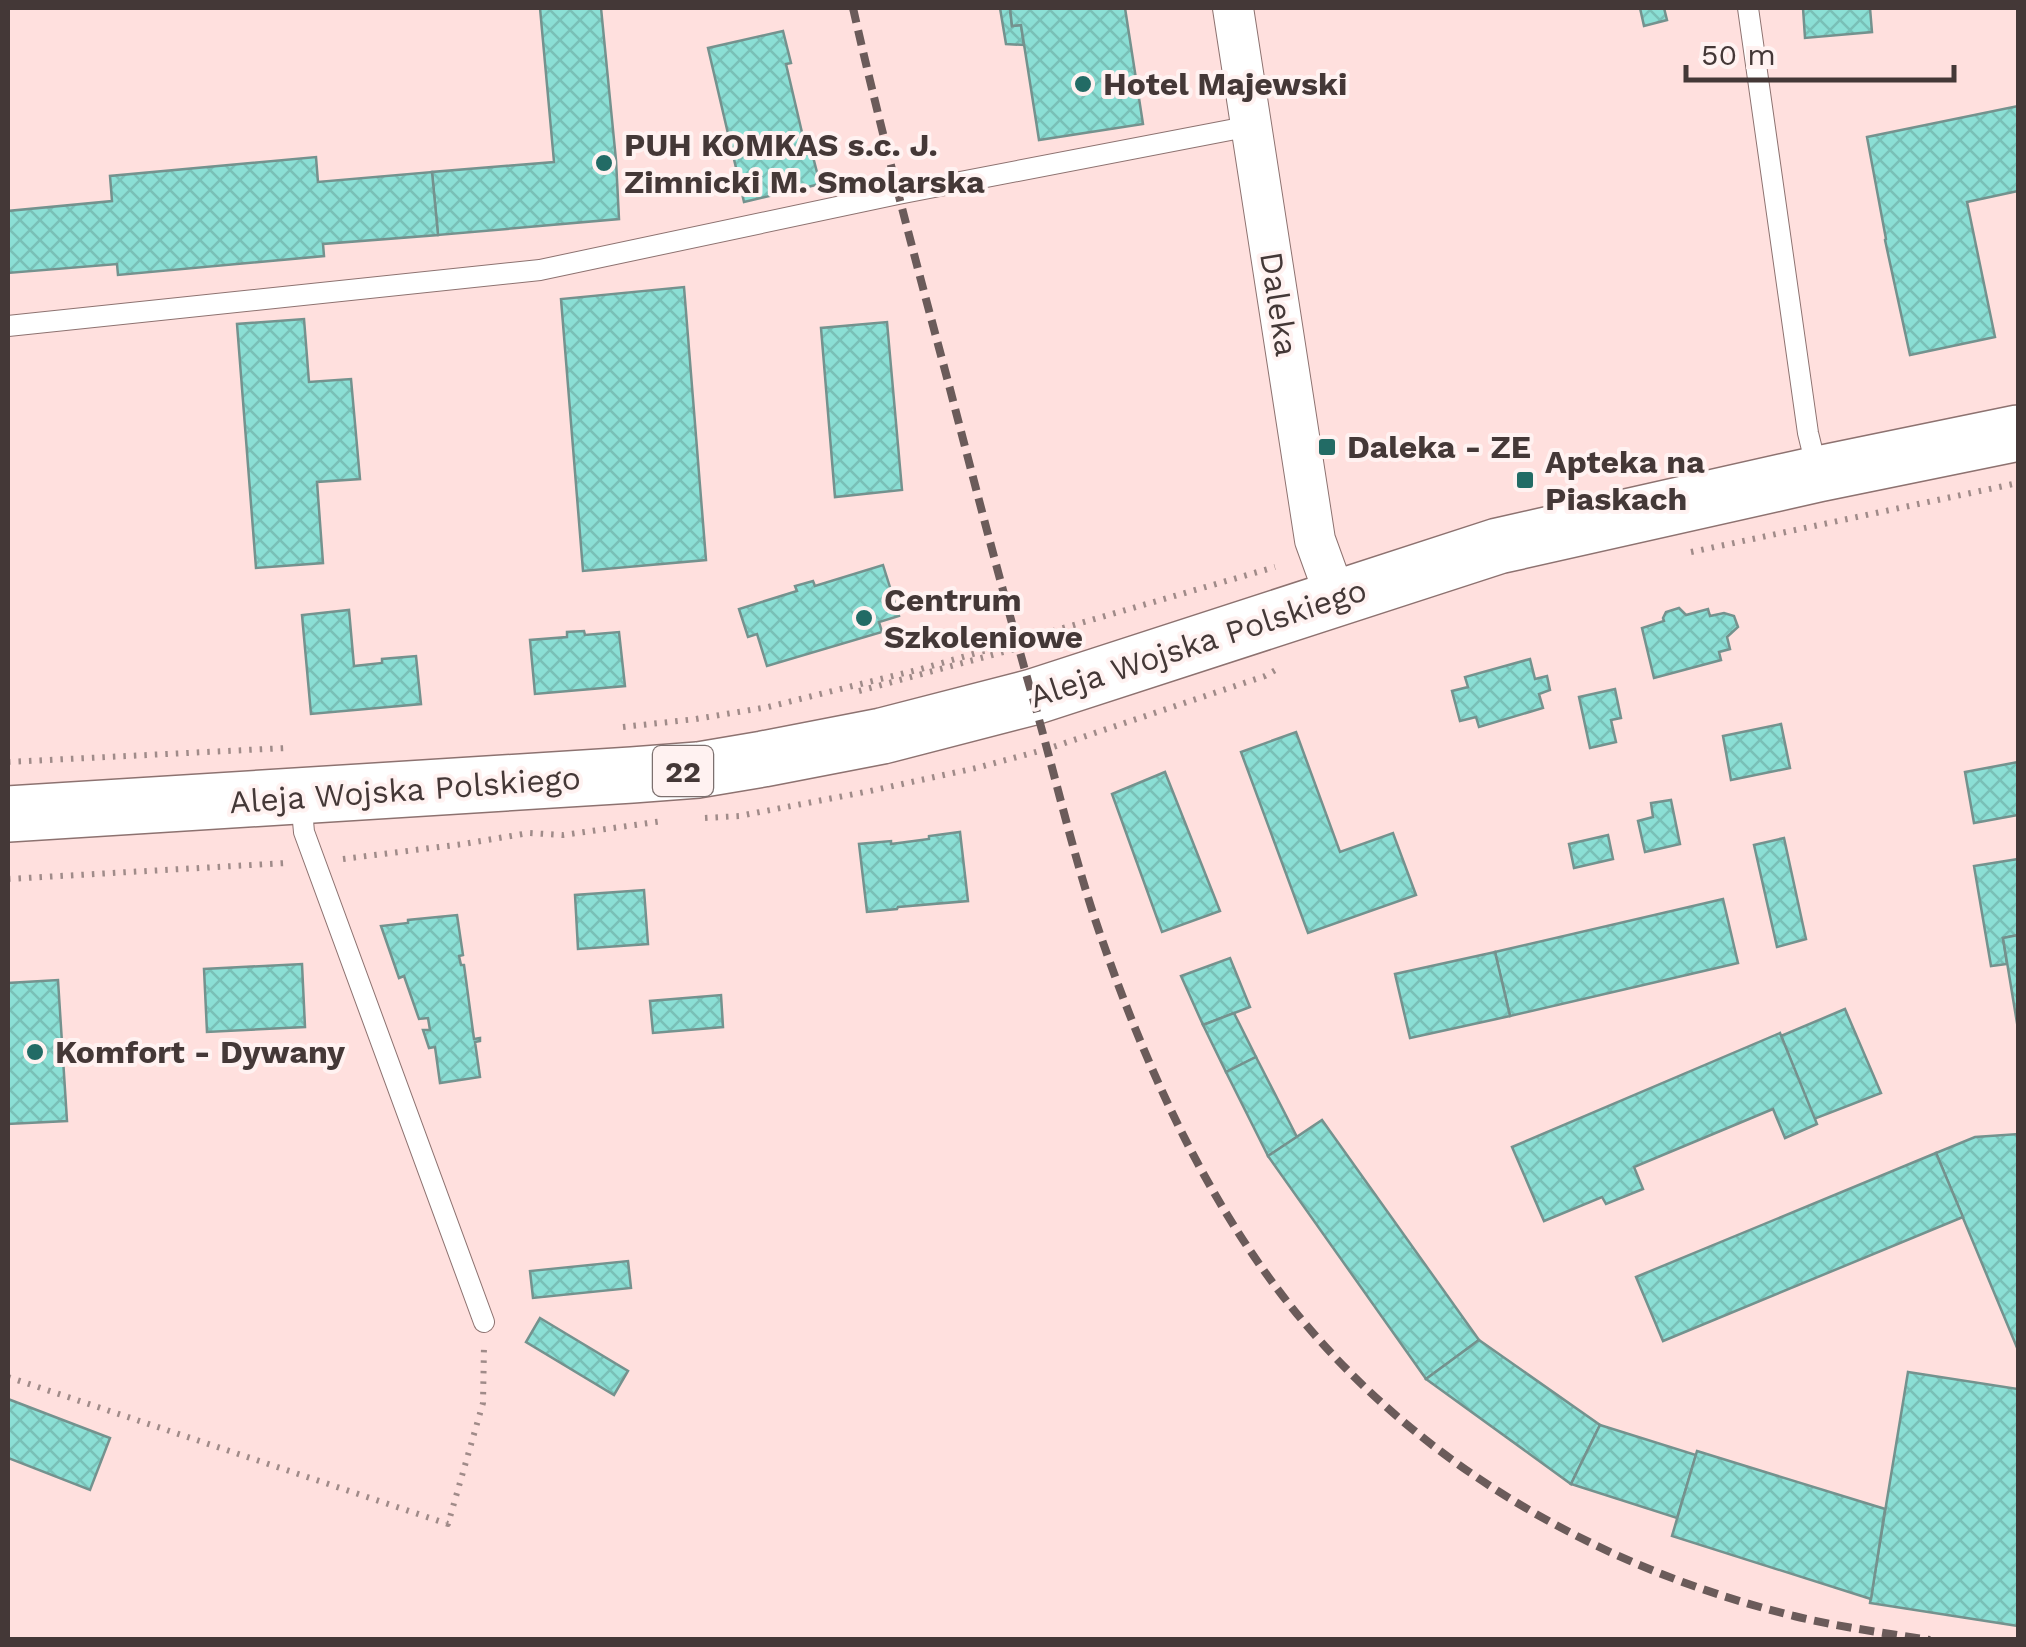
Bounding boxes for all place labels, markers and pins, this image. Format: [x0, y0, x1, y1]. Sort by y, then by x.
place label: Hotel Majewski [1103, 65, 1347, 103]
marker: Hotel Majewski [1072, 73, 1094, 95]
place label: PUH KOMKAS s.c. J. Zimnicki M. Smolarska [624, 126, 985, 201]
marker: PUH KOMKAS s.c. J. Zimnicki M. Smolarska [593, 152, 615, 174]
place label: Daleka - ZE [1347, 428, 1531, 466]
marker: Daleka - ZE [1316, 436, 1338, 458]
place label: Apteka na Piaskach [1545, 443, 1705, 518]
marker: Apteka na Piaskach [1514, 469, 1536, 491]
place label: Centrum Szkoleniowe [884, 581, 1083, 656]
marker: Centrum Szkoleniowe [853, 607, 875, 629]
place label: Komfort - Dywany [55, 1033, 346, 1071]
marker: Komfort - Dywany [24, 1041, 46, 1063]

